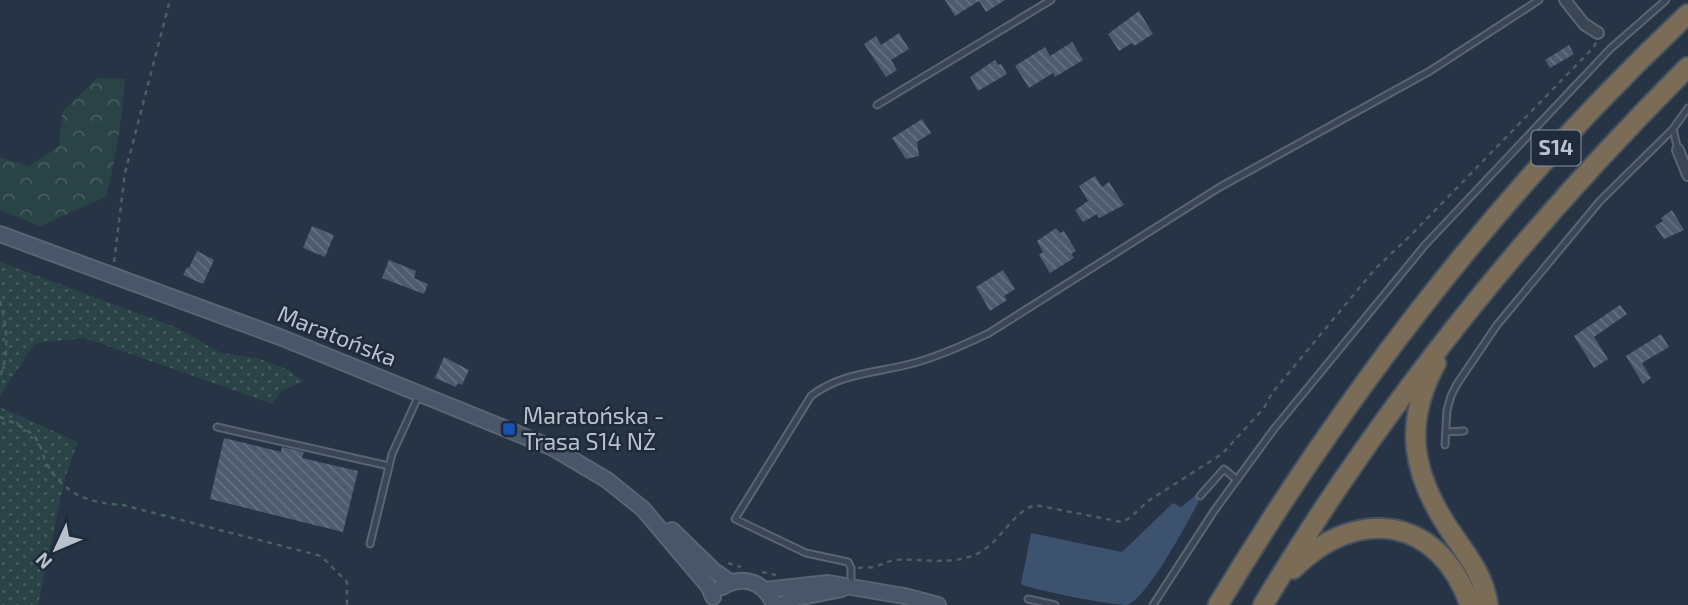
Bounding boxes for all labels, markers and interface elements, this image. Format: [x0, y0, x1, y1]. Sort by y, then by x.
road number: S14 [1532, 130, 1580, 166]
street label: Maratońska [274, 299, 401, 372]
place label: Maratońska - Trasa S14 NŻ [523, 401, 664, 455]
marker: Maratońska - Trasa S14 NŻ [501, 421, 517, 437]
north arrow [21, 514, 91, 584]
text: N [30, 548, 56, 574]

